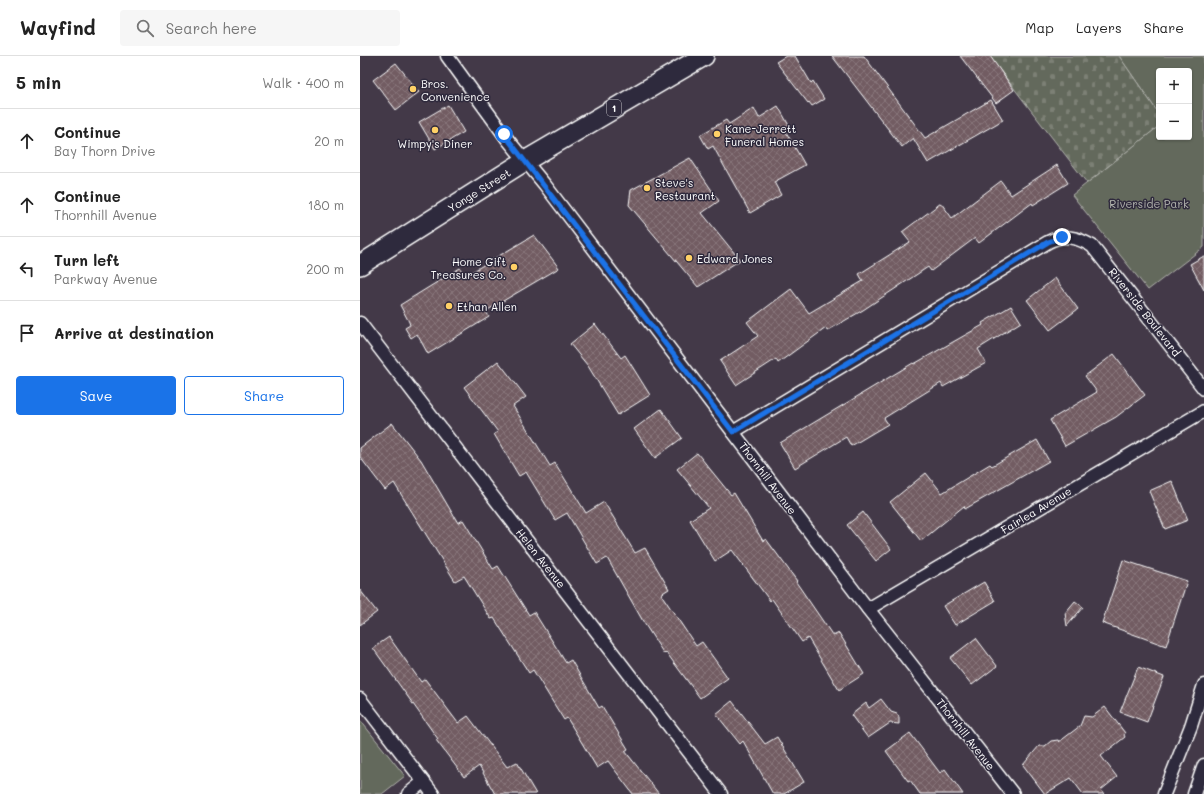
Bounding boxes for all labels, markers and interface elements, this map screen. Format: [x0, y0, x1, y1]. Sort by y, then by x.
search box [120, 10, 400, 46]
text: Wayfind [20, 15, 96, 40]
icon: search [134, 17, 156, 39]
text: Search here [166, 18, 257, 38]
text: Map [1025, 18, 1054, 37]
text: Layers [1076, 18, 1122, 37]
text: Share [1144, 18, 1184, 37]
map controls [1156, 68, 1192, 140]
button: + [1156, 68, 1192, 104]
text: 5 min [16, 71, 61, 93]
text: Walk · 400 m [262, 74, 344, 91]
place label: Bros. Convenience [421, 76, 490, 104]
marker: Bros. Convenience [408, 84, 418, 94]
road number: 1 [607, 100, 621, 116]
button: − [1156, 104, 1192, 140]
place label: Kane-Jerrett Funeral Homes [725, 121, 804, 149]
text: Continue [54, 122, 121, 142]
marker: Wimpy's Diner [430, 125, 440, 135]
route start [495, 125, 513, 143]
marker: Kane-Jerrett Funeral Homes [712, 129, 722, 139]
icon: ahead [16, 130, 38, 152]
text: 20 m [314, 132, 344, 149]
place label: Wimpy's Diner [398, 136, 472, 151]
text: Bay Thorn Drive [54, 142, 156, 159]
street label: Yonge Street [445, 165, 513, 215]
place label: Steve's Restaurant [655, 175, 715, 203]
marker: Steve's Restaurant [642, 183, 652, 193]
text: Continue [54, 186, 121, 206]
icon: ahead [16, 194, 38, 216]
text: 180 m [308, 196, 344, 213]
park label: Riverside Park [1109, 196, 1189, 211]
text: Thornhill Avenue [54, 206, 157, 223]
route end [1053, 228, 1071, 246]
text: Turn left [54, 250, 119, 270]
place label: Edward Jones [697, 251, 773, 266]
marker: Edward Jones [684, 253, 694, 263]
place label: Home Gift Treasures Co. [430, 254, 506, 282]
icon: left [16, 258, 38, 280]
text: 200 m [306, 260, 344, 277]
marker: Home Gift Treasures Co. [509, 262, 519, 272]
street label: Riverside Boulevard [1106, 265, 1184, 359]
text: Parkway Avenue [54, 270, 158, 287]
place label: Ethan Allen [457, 299, 517, 314]
marker: Ethan Allen [444, 301, 454, 311]
icon: arrive [16, 322, 38, 344]
text: Arrive at destination [54, 323, 214, 343]
button: Save [16, 376, 176, 415]
button: Share [184, 376, 344, 415]
street label: Thornhill Avenue [736, 439, 800, 517]
street label: Fairlea Avenue [998, 483, 1074, 537]
street label: Helen Avenue [513, 525, 569, 591]
street label: Thornhill Avenue [933, 695, 999, 773]

